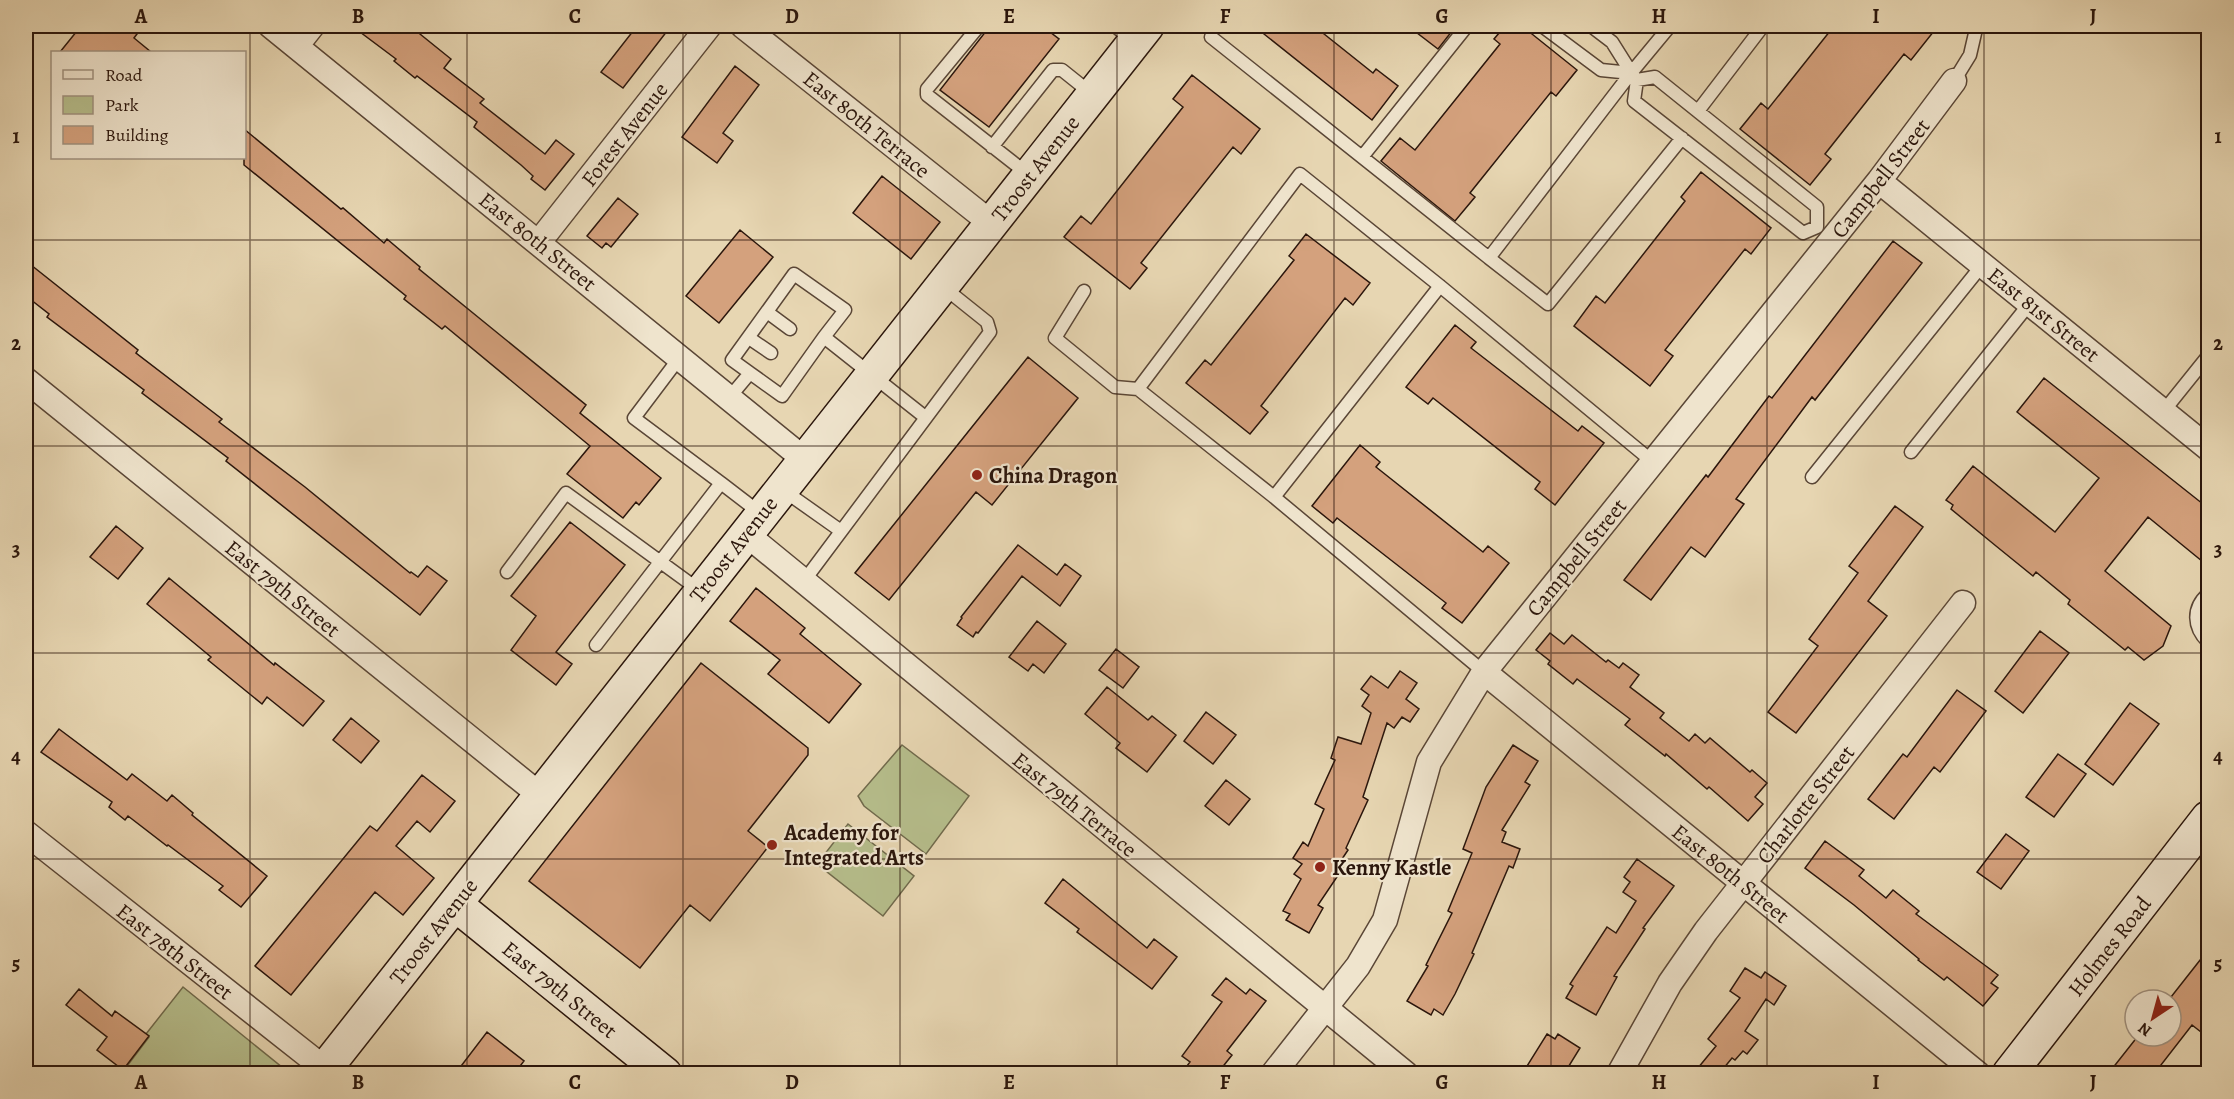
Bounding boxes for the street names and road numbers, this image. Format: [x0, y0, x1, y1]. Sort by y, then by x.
street label: East 80th Terrace [797, 64, 936, 185]
street label: Forest Avenue [574, 76, 675, 193]
street label: Troost Avenue [985, 109, 1087, 228]
street label: Campbell Street [1825, 113, 1937, 245]
street label: East 80th Street [472, 185, 602, 298]
street label: East 81st Street [1981, 260, 2106, 369]
street label: Troost Avenue [683, 490, 785, 609]
street label: Campbell Street [1520, 492, 1634, 623]
street label: East 79th Street [219, 533, 346, 644]
street label: Charlotte Street [1750, 739, 1862, 870]
street label: East 79th Terrace [1006, 745, 1143, 864]
street label: East 80th Street [1665, 817, 1795, 930]
street label: Troost Avenue [383, 872, 485, 991]
street label: Holmes Road [2061, 890, 2159, 1003]
street label: East 78th Street [110, 897, 239, 1007]
street label: East 79th Street [496, 934, 623, 1045]

